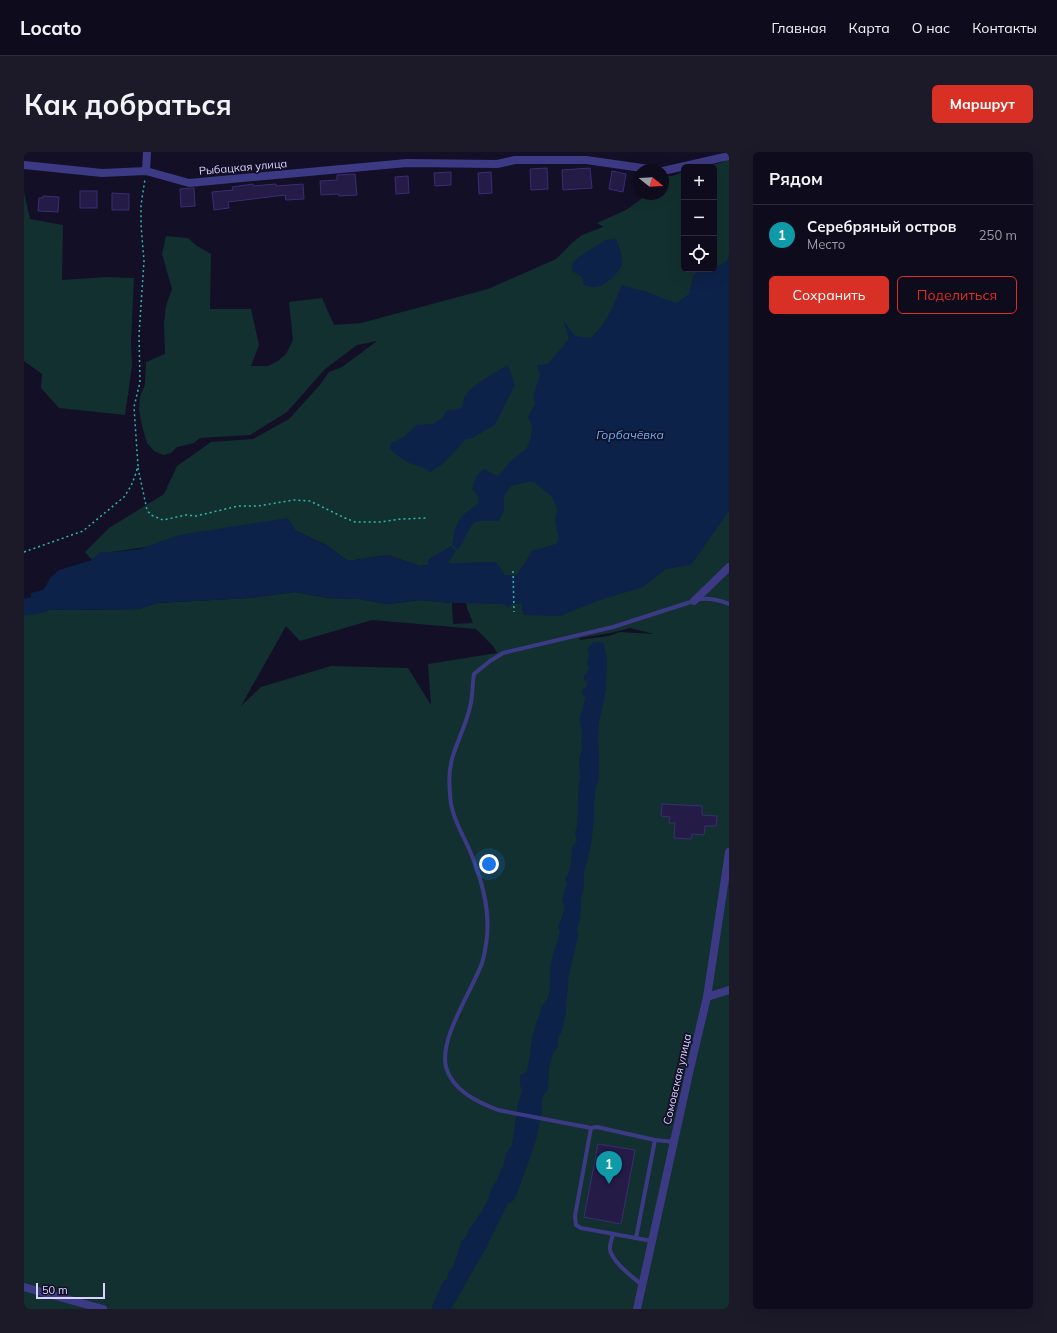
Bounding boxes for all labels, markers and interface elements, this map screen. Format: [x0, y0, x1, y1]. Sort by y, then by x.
text: Locato [20, 16, 81, 40]
text: Главная [772, 19, 827, 37]
text: Карта [849, 19, 890, 37]
text: О нас [912, 19, 950, 37]
text: Контакты [972, 19, 1037, 37]
button: Маршрут [932, 85, 1033, 123]
text: Как добраться [24, 87, 232, 122]
street label: Рыбацкая улица [198, 156, 288, 178]
north arrow [633, 164, 669, 200]
map controls [681, 164, 717, 272]
button: + [681, 164, 717, 200]
text: Рядом [769, 168, 823, 189]
button: − [681, 200, 717, 236]
text: Серебряный остров [807, 217, 957, 236]
text: 1 [778, 227, 786, 243]
text: 250 m [979, 227, 1017, 243]
button: locate [681, 236, 717, 272]
text: Место [807, 236, 845, 252]
button: Сохранить [769, 276, 889, 314]
button: Поделиться [897, 276, 1017, 314]
water label: Горбачёвка [596, 427, 664, 442]
your location [479, 854, 499, 874]
street label: Сомовская улица [660, 1032, 694, 1126]
pin: 1 [596, 1151, 622, 1184]
scale bar [36, 1281, 105, 1300]
text: 50 m [42, 1283, 68, 1297]

